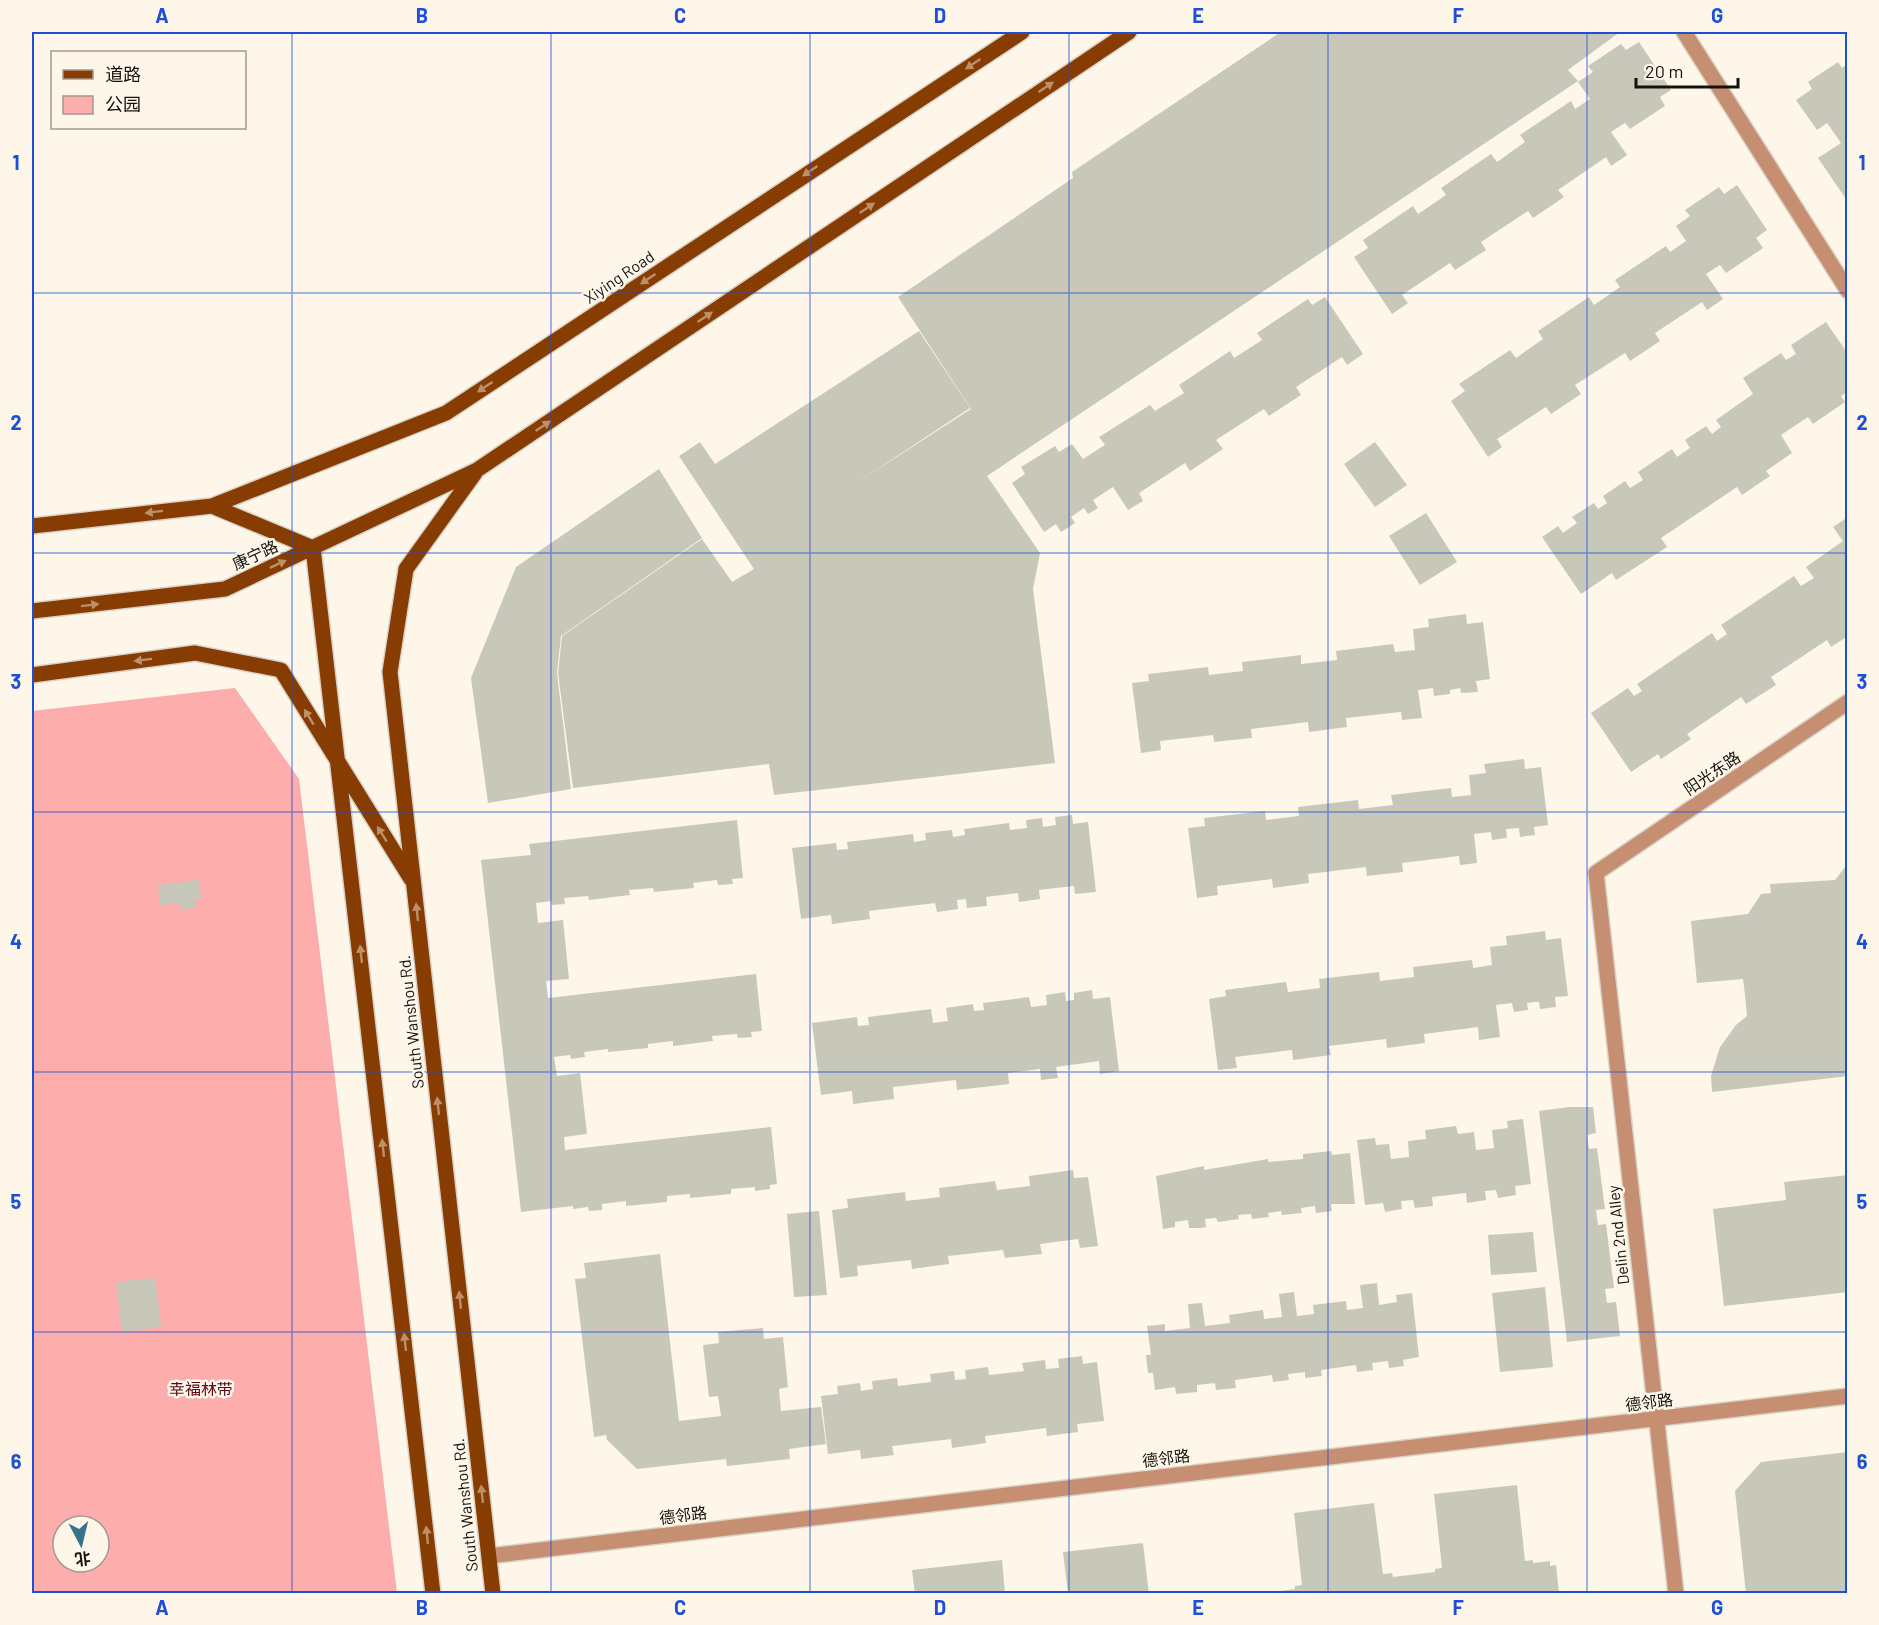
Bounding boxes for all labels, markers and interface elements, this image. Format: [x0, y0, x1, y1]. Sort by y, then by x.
text: A [155, 3, 169, 27]
text: B [416, 3, 428, 27]
text: C [674, 3, 686, 27]
text: D [934, 3, 946, 27]
text: E [1192, 3, 1204, 27]
text: F [1452, 3, 1464, 27]
text: G [1711, 3, 1723, 27]
legend [51, 51, 246, 129]
scale bar [1636, 51, 1738, 89]
one-way arrow [965, 58, 981, 69]
text: 20 m [1645, 60, 1683, 82]
text: 道路 [105, 63, 141, 85]
one-way arrow [1038, 82, 1054, 93]
text: 公园 [105, 93, 141, 115]
text: 1 [12, 150, 20, 174]
text: 1 [1858, 150, 1866, 174]
one-way arrow [802, 166, 819, 177]
one-way arrow [858, 202, 874, 214]
street label: Xiying Road [580, 246, 657, 307]
one-way arrow [640, 273, 656, 285]
one-way arrow [697, 312, 713, 323]
one-way arrow [477, 381, 493, 392]
text: 2 [10, 410, 22, 434]
text: 2 [1856, 410, 1868, 434]
one-way arrow [535, 421, 551, 432]
one-way arrow [145, 508, 164, 517]
street label: 康宁路 [229, 536, 281, 573]
one-way arrow [270, 559, 287, 568]
one-way arrow [80, 600, 99, 609]
one-way arrow [133, 656, 152, 665]
text: 3 [11, 669, 21, 693]
text: 3 [1857, 669, 1867, 693]
one-way arrow [304, 709, 315, 725]
street label: 阳光东路 [1680, 747, 1744, 798]
one-way arrow [377, 826, 388, 842]
one-way arrow [412, 903, 422, 922]
text: 4 [10, 929, 22, 953]
text: 4 [1856, 929, 1868, 953]
one-way arrow [356, 945, 366, 964]
street label: South Wanshou Rd. [394, 954, 427, 1090]
one-way arrow [434, 1096, 443, 1115]
one-way arrow [378, 1138, 388, 1157]
street label: Delin 2nd Alley [1603, 1184, 1632, 1286]
text: 5 [11, 1189, 22, 1213]
text: 5 [1857, 1189, 1868, 1213]
one-way arrow [455, 1290, 465, 1309]
one-way arrow [400, 1332, 410, 1351]
park label: 幸福林带 [169, 1379, 233, 1398]
street label: 德邻路 [1624, 1389, 1674, 1414]
street label: South Wanshou Rd. [448, 1437, 481, 1573]
street label: 德邻路 [1141, 1445, 1191, 1470]
text: 6 [11, 1449, 22, 1473]
text: 6 [1857, 1449, 1868, 1473]
one-way arrow [477, 1484, 487, 1503]
street label: 德邻路 [658, 1502, 708, 1527]
north arrow [51, 1514, 111, 1574]
one-way arrow [422, 1526, 432, 1545]
text: 北 [74, 1549, 92, 1570]
text: A [155, 1595, 169, 1619]
text: B [416, 1595, 428, 1619]
text: C [674, 1595, 686, 1619]
text: D [934, 1595, 946, 1619]
text: E [1192, 1595, 1204, 1619]
text: F [1452, 1595, 1464, 1619]
text: G [1711, 1595, 1723, 1619]

